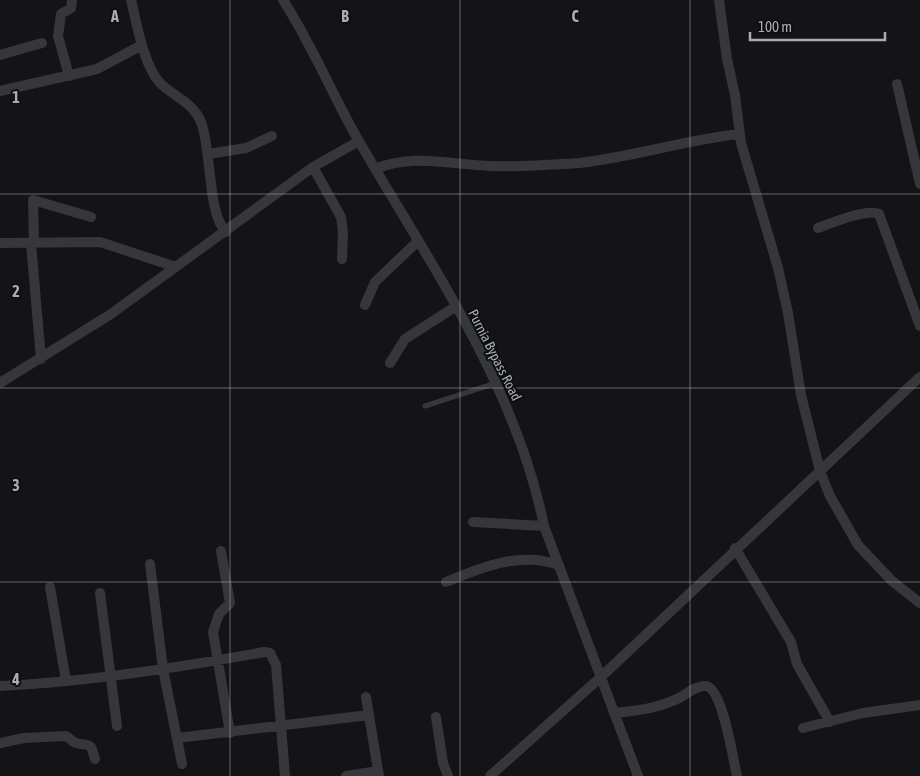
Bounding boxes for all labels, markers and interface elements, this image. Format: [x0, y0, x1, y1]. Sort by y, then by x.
text: A [110, 7, 119, 25]
text: B [341, 7, 349, 25]
text: C [571, 7, 579, 25]
scale bar [750, 10, 885, 42]
text: 100 m [758, 18, 792, 35]
text: 1 [12, 88, 20, 106]
text: 2 [12, 282, 20, 300]
street label: Purnia Bypass Road [465, 307, 525, 403]
text: 3 [12, 476, 20, 494]
text: 4 [11, 670, 20, 688]

